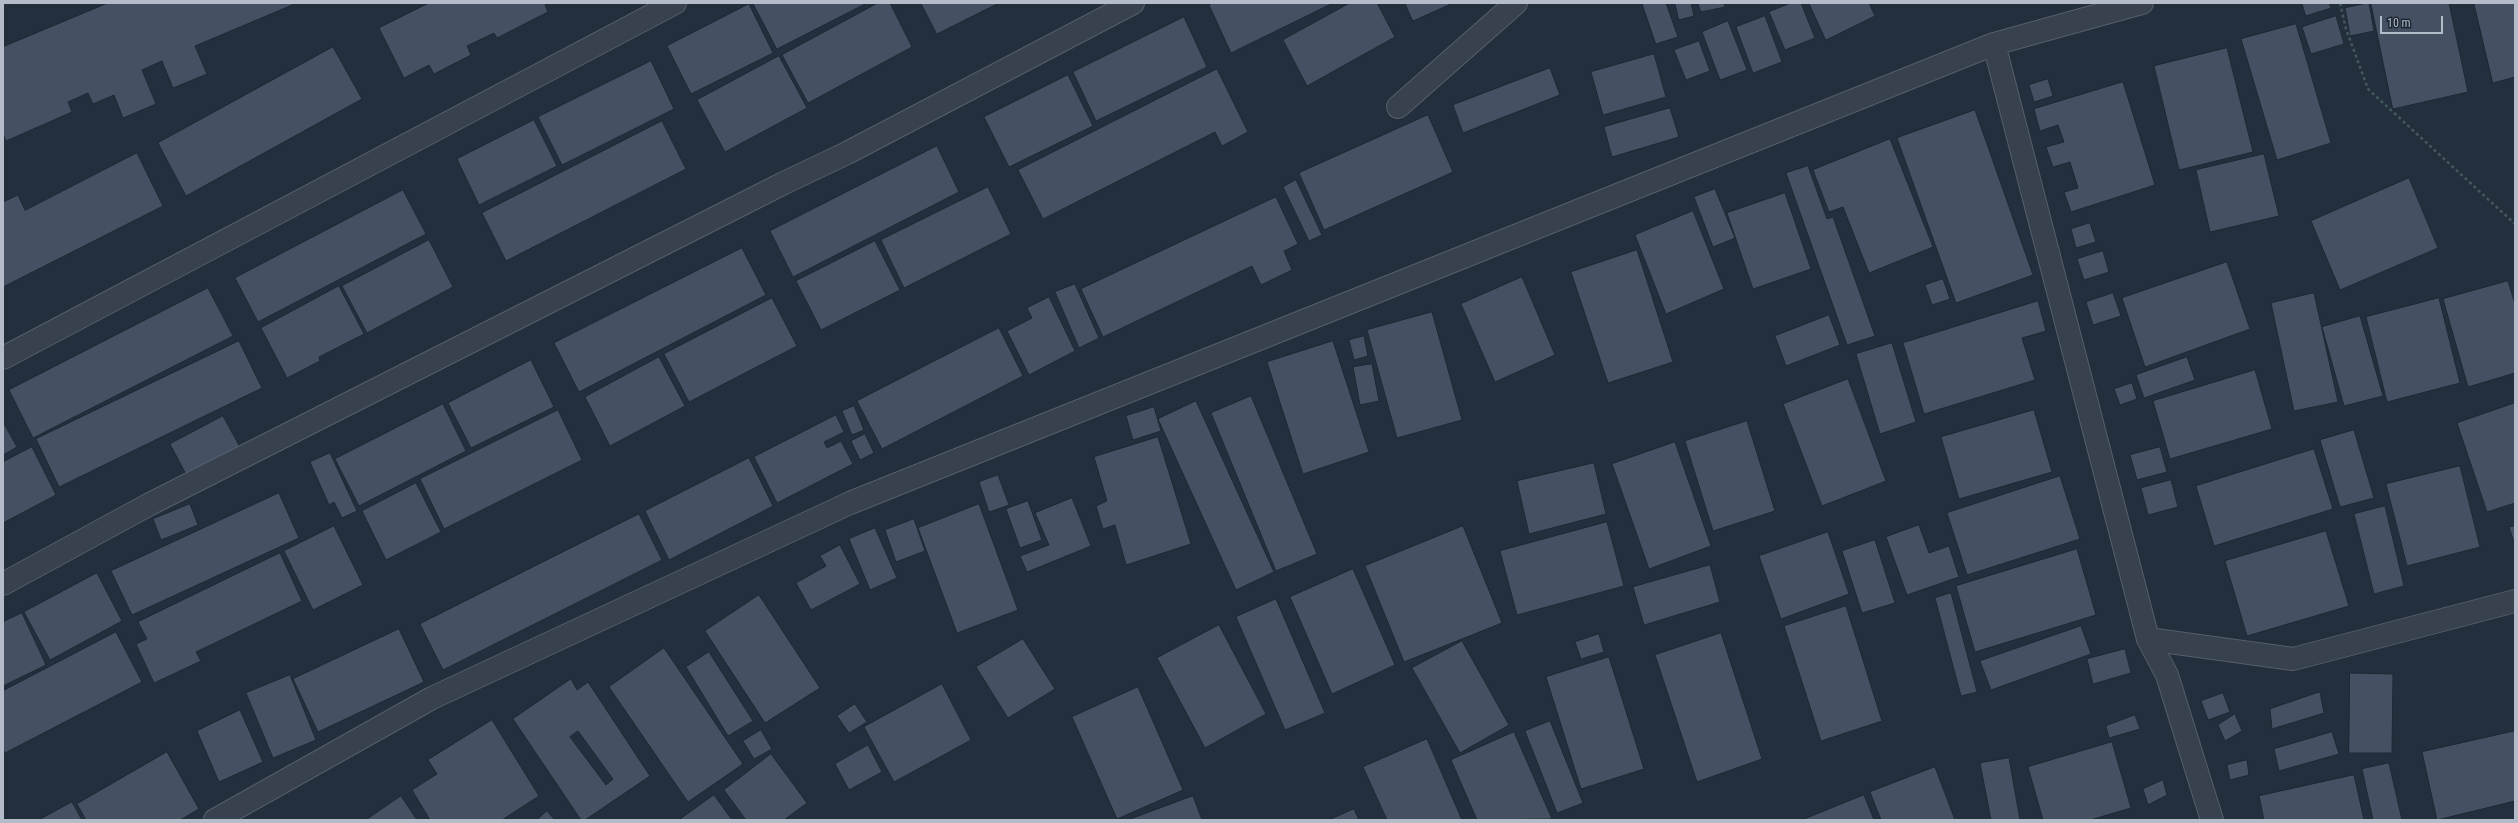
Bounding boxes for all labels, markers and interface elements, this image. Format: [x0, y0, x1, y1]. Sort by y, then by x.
scale bar [2382, 8, 2445, 34]
text: 10 m [2387, 16, 2411, 30]

